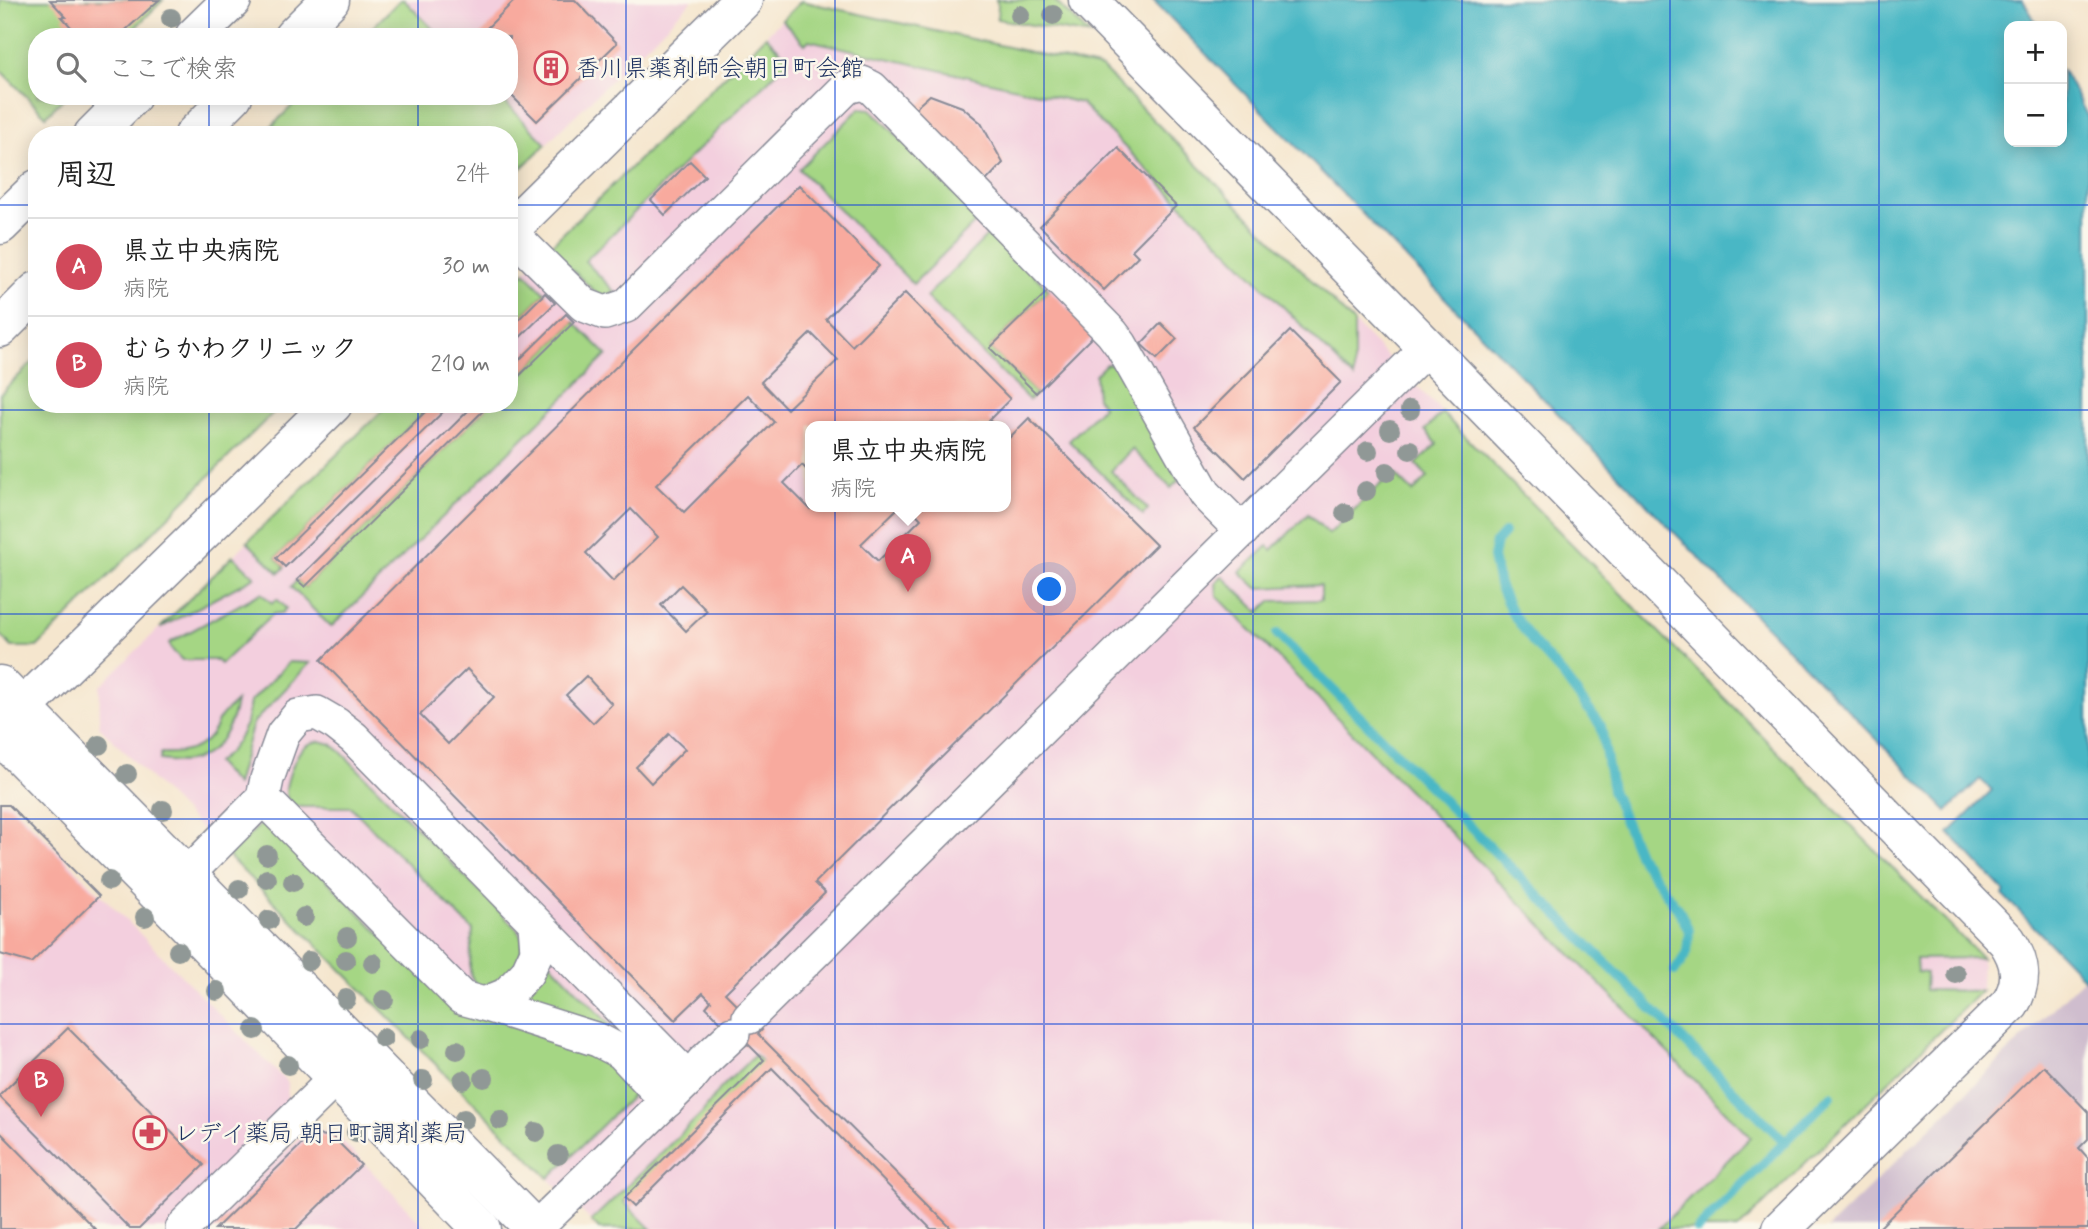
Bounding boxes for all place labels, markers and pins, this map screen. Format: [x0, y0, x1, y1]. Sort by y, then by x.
building icon: 香川県薬剤師会朝日町会館 [532, 49, 570, 87]
place label: 香川県薬剤師会朝日町会館 [576, 54, 864, 85]
pin: A [885, 534, 931, 592]
pin: B [18, 1059, 64, 1117]
pharmacy icon: レデイ薬局 朝日町調剤薬局 [131, 1114, 169, 1152]
place label: レデイ薬局 朝日町調剤薬局 [174, 1119, 468, 1150]

